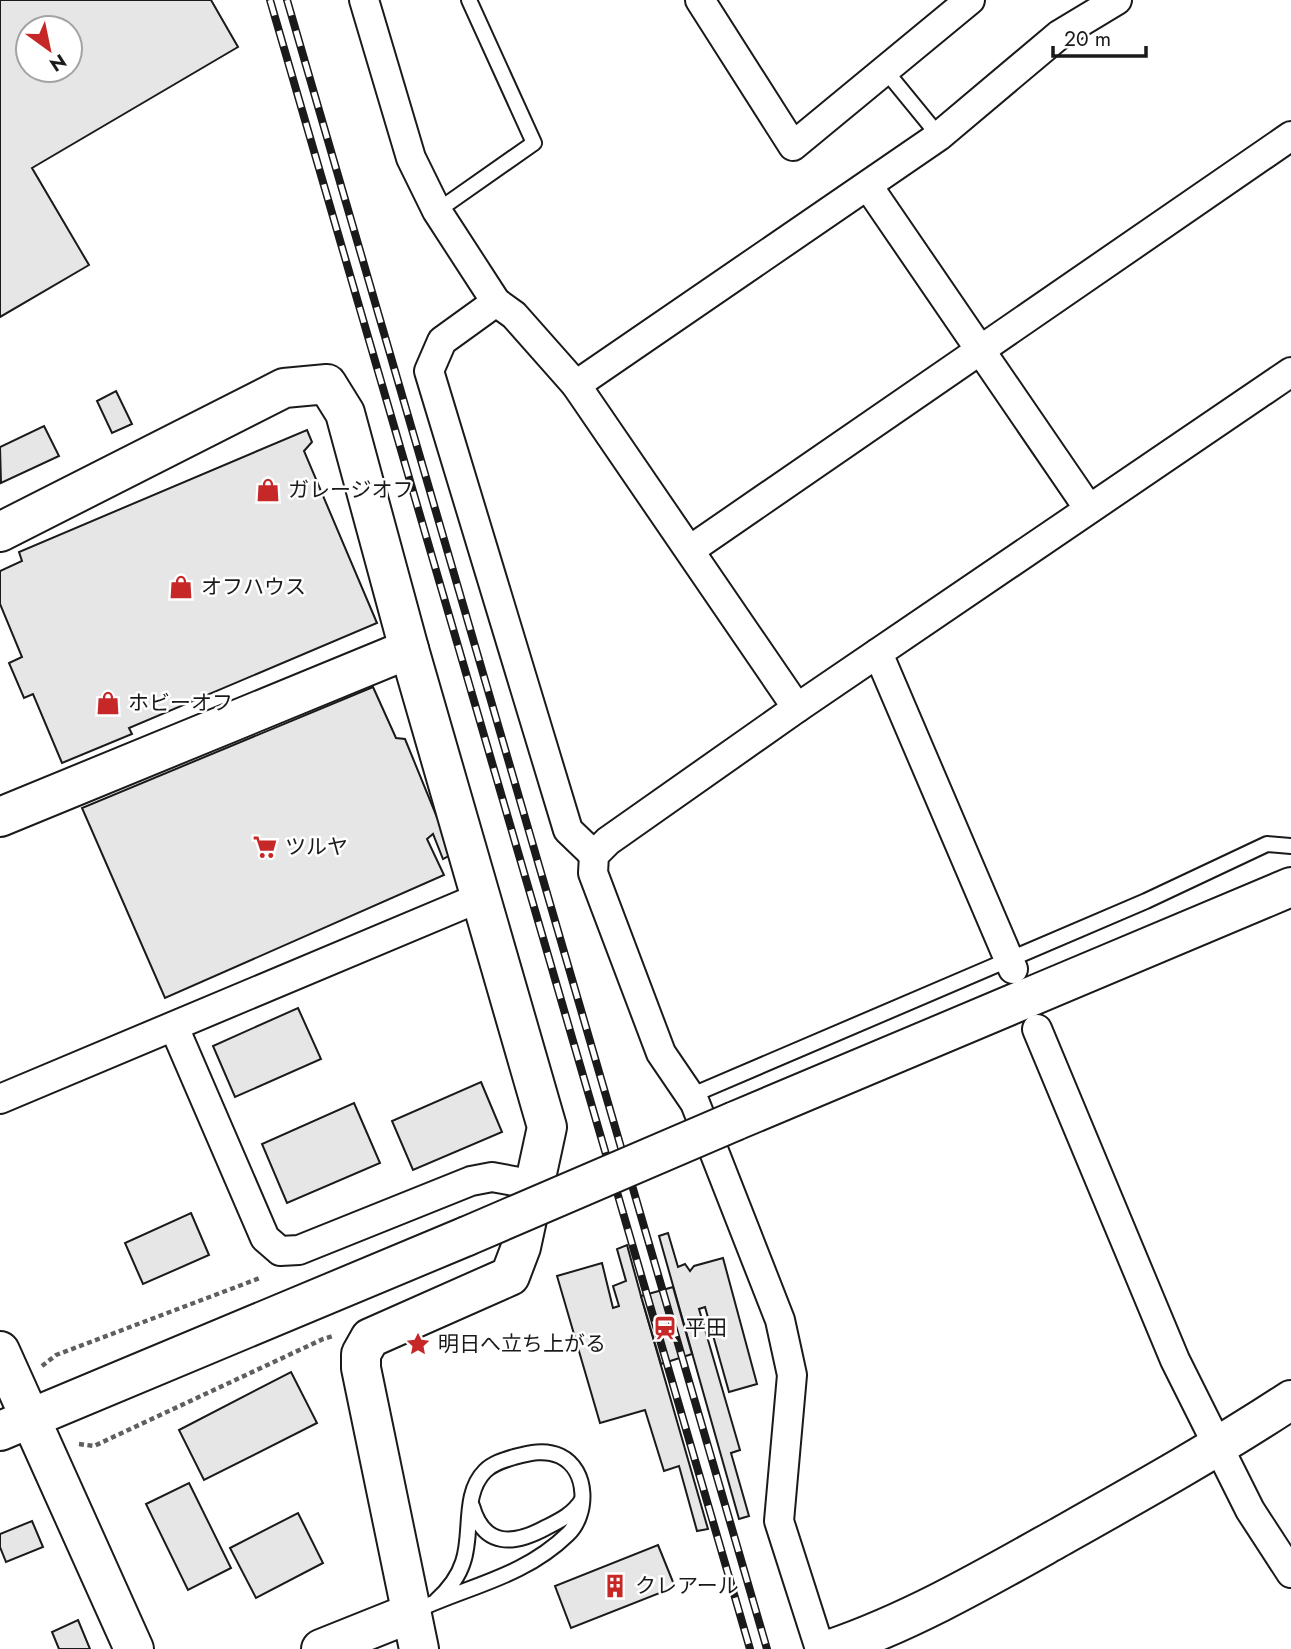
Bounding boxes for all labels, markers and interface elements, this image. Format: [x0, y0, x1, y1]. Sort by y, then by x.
north arrow [14, 14, 84, 84]
scale bar [1053, 14, 1146, 58]
text: 20 m [1064, 24, 1111, 54]
text: N [44, 47, 72, 78]
place label: ガレージオフ [288, 475, 414, 505]
shop icon: ガレージオフ [254, 476, 282, 504]
place label: オフハウス [201, 572, 306, 602]
shop icon: オフハウス [167, 573, 195, 601]
place label: ホビーオフ [128, 688, 233, 718]
shop icon: ホビーオフ [94, 689, 122, 717]
place label: ツルヤ [285, 832, 348, 862]
supermarket icon: ツルヤ [251, 833, 279, 861]
place label: 平田 [685, 1313, 727, 1343]
station icon: 平田 [651, 1314, 679, 1342]
place label: 明日へ立ち上がる [438, 1329, 606, 1359]
place icon: 明日へ立ち上がる [404, 1330, 432, 1358]
place label: クレアール [635, 1571, 739, 1601]
building icon: クレアール [601, 1572, 629, 1600]

